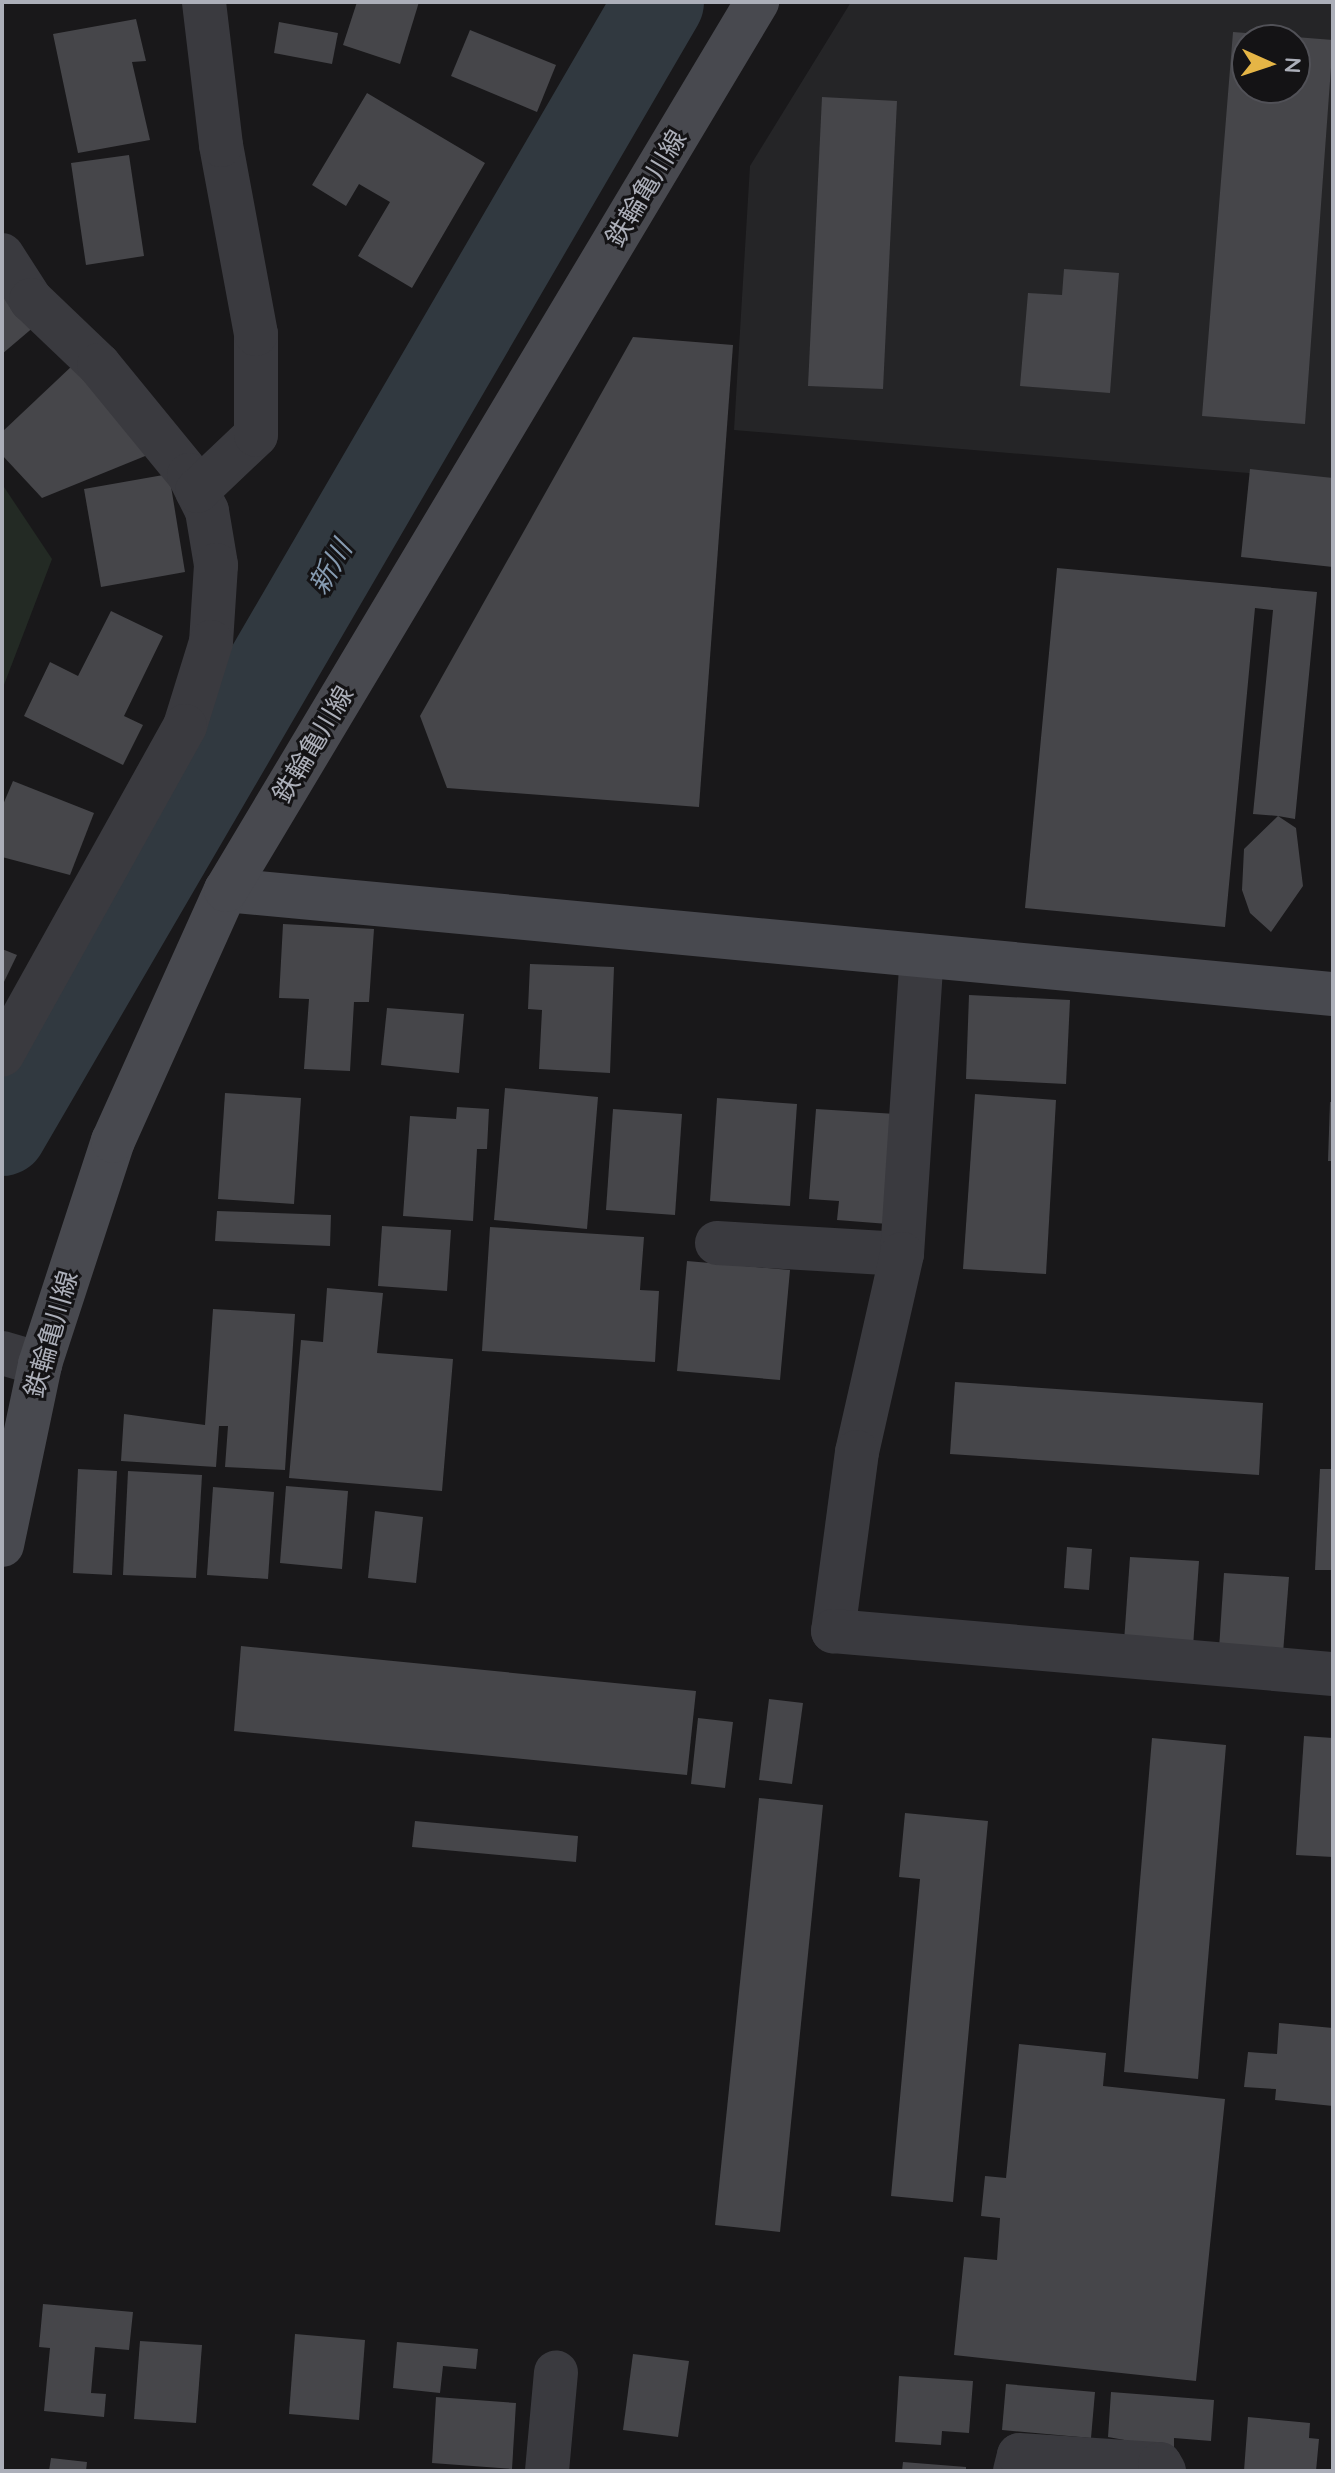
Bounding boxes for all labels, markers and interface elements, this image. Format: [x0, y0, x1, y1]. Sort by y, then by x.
north arrow [1231, 24, 1311, 104]
text: N [1279, 56, 1307, 74]
street label: 鉄輪亀川線 [599, 124, 693, 252]
water label: 新川 [301, 534, 359, 600]
street label: 鉄輪亀川線 [266, 680, 360, 808]
street label: 鉄輪亀川線 [18, 1267, 84, 1401]

